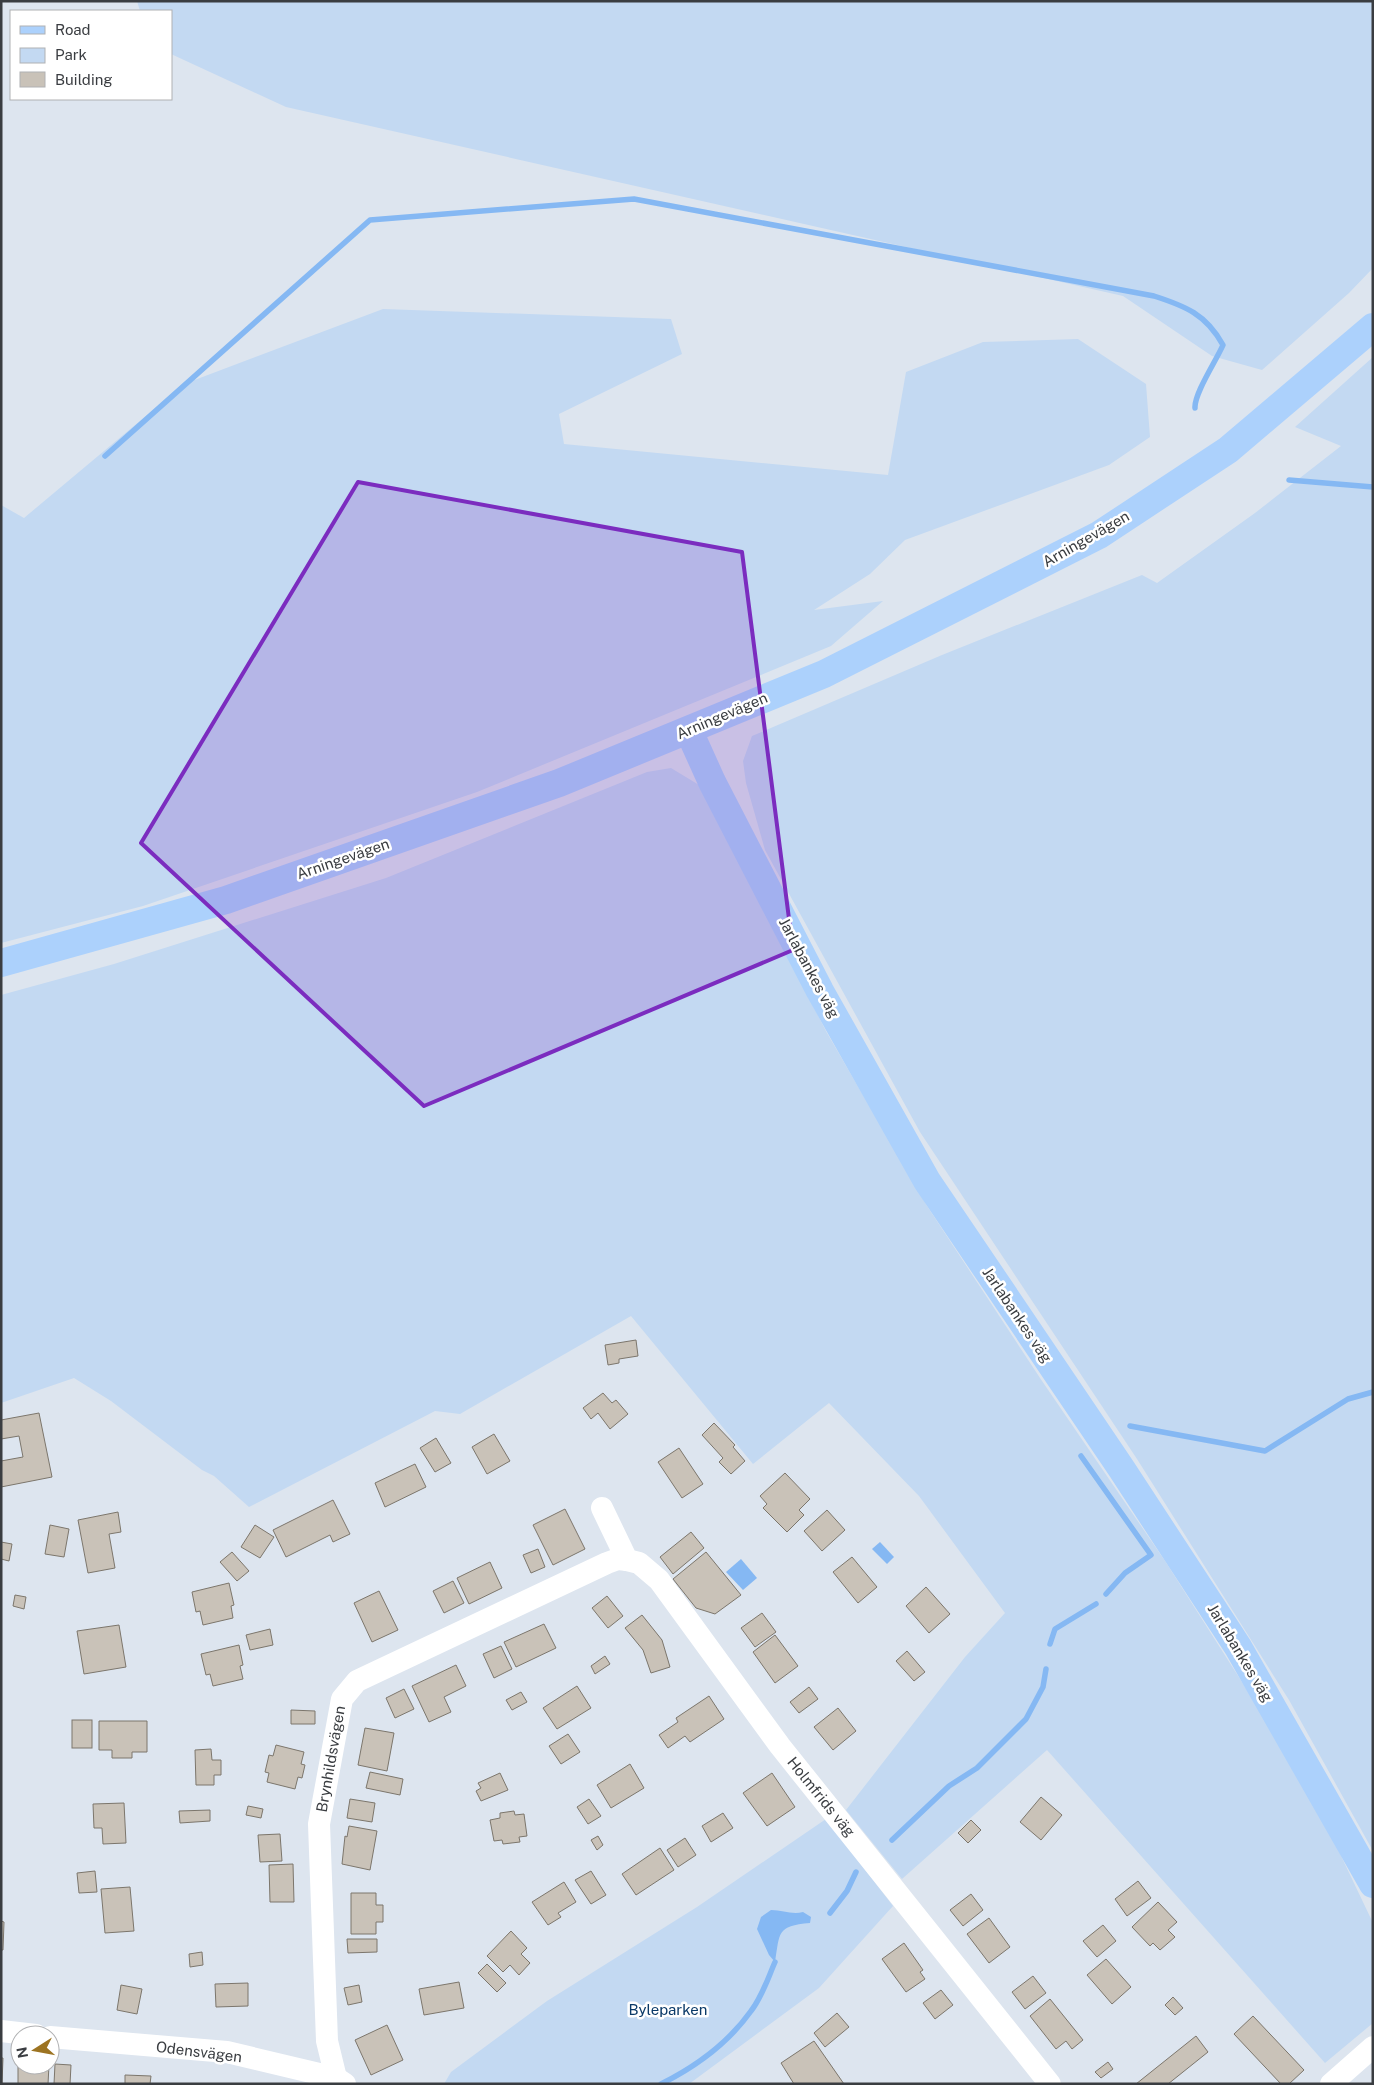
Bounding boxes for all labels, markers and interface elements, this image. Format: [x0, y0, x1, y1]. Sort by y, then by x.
legend [10, 10, 172, 100]
text: Road [55, 21, 91, 38]
text: Park [55, 46, 87, 63]
text: Building [55, 71, 113, 88]
street label: Arningevägen [1039, 507, 1132, 570]
street label: Arningevägen [674, 689, 770, 742]
street label: Arningevägen [294, 835, 391, 882]
street label: Jarlabankes väg [776, 915, 843, 1021]
street label: Jarlabankes väg [979, 1264, 1056, 1366]
street label: Jarlabankes väg [1205, 1601, 1276, 1705]
street label: Brynhildsvägen [313, 1704, 348, 1814]
street label: Holmfrids väg [784, 1753, 859, 1840]
park label: Byleparken [629, 2001, 707, 2018]
north arrow [10, 2025, 60, 2075]
street label: Odensvägen [155, 2038, 243, 2065]
text: N [13, 2046, 31, 2059]

